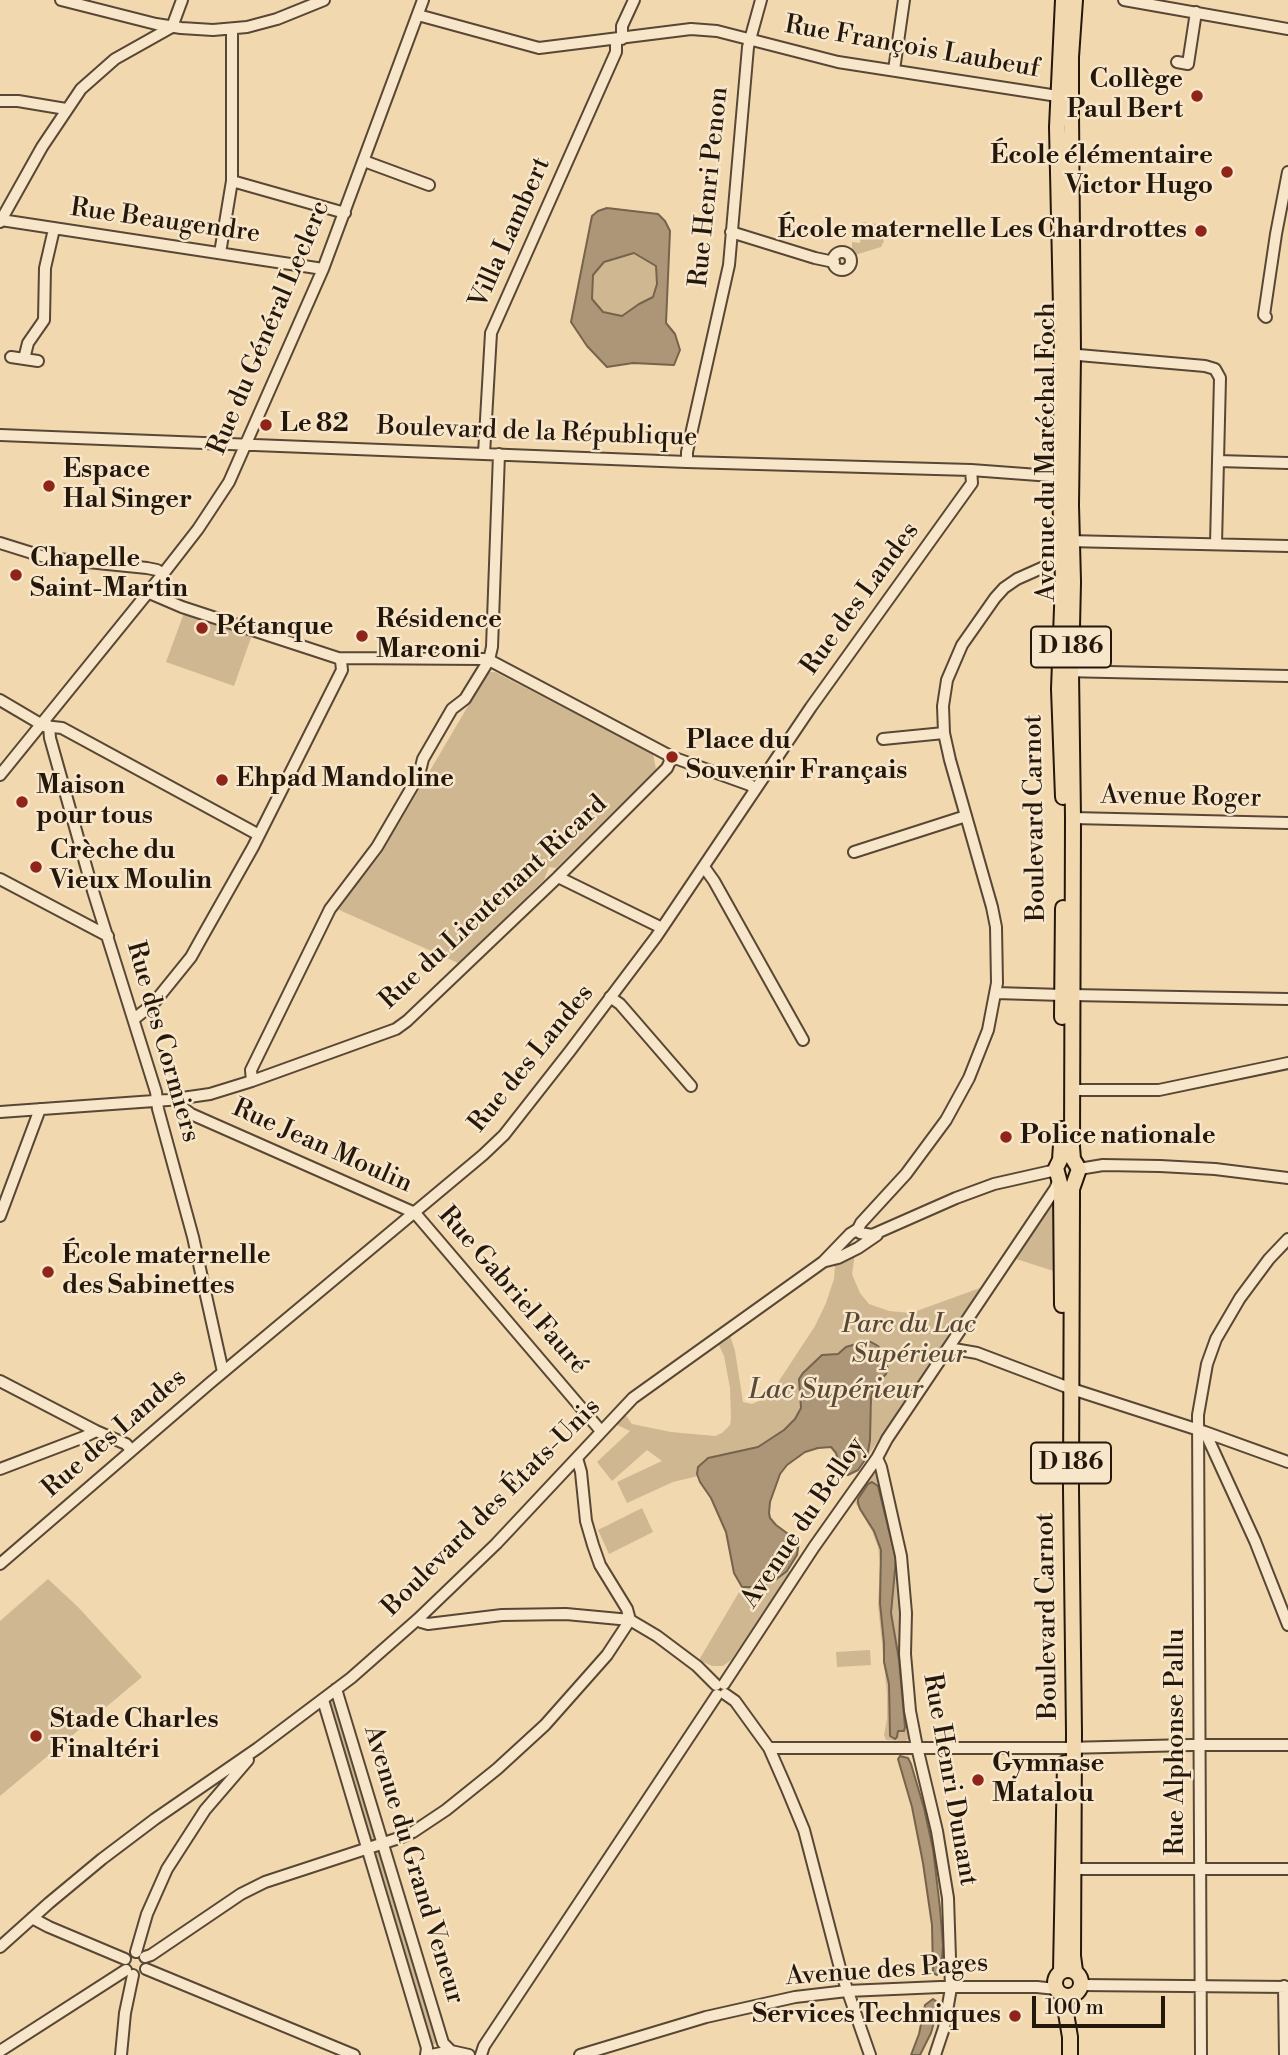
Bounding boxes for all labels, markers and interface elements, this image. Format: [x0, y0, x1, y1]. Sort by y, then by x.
street label: Rue François Laubeuf [782, 10, 1042, 86]
place label: Collège Paul Bert [1067, 65, 1183, 126]
street label: Rue Henri Penon [684, 85, 736, 289]
marker: Collège Paul Bert [1189, 88, 1205, 104]
place label: École élémentaire Victor Hugo [990, 141, 1213, 202]
street label: Villa Lambert [464, 153, 558, 313]
marker: École élémentaire Victor Hugo [1219, 164, 1235, 180]
street label: Rue Beaugendre [68, 193, 262, 251]
street label: Rue du Général Leclerc [202, 196, 338, 460]
place label: École maternelle Les Chardrottes [778, 215, 1187, 247]
marker: École maternelle Les Chardrottes [1193, 223, 1209, 239]
street label: Avenue du Maréchal Foch [1032, 302, 1064, 602]
place label: Le 82 [280, 409, 349, 441]
street label: Boulevard de la République [376, 412, 698, 454]
marker: Le 82 [258, 417, 274, 433]
place label: Espace Hal Singer [63, 455, 192, 516]
marker: Espace Hal Singer [41, 478, 57, 494]
street label: Rue des Landes [795, 517, 927, 681]
place label: Chapelle Saint-Martin [30, 544, 188, 606]
marker: Chapelle Saint-Martin [8, 567, 24, 583]
place label: Résidence Marconi [376, 605, 502, 666]
place label: Pétanque [216, 612, 334, 644]
marker: Pétanque [194, 620, 210, 636]
road number: D 186 [1031, 626, 1111, 668]
marker: Résidence Marconi [354, 628, 370, 644]
street label: Boulevard Carnot [1019, 714, 1053, 922]
place label: Place du Souvenir Français [686, 726, 907, 788]
marker: Place du Souvenir Français [664, 749, 680, 765]
place label: Ehpad Mandoline [236, 764, 454, 796]
place label: Maison pour tous [36, 771, 153, 832]
marker: Ehpad Mandoline [214, 772, 230, 788]
street label: Avenue Roger [1100, 781, 1262, 815]
street label: Rue du Lieutenant Ricard [374, 789, 614, 1017]
marker: Maison pour tous [14, 794, 30, 810]
place label: Crèche du Vieux Moulin [50, 836, 212, 898]
marker: Crèche du Vieux Moulin [28, 859, 44, 875]
street label: Rue des Cormiers [118, 938, 206, 1146]
street label: Rue des Landes [463, 979, 601, 1139]
street label: Rue Jean Moulin [227, 1093, 417, 1201]
place label: Police nationale [1020, 1121, 1216, 1153]
marker: Police nationale [998, 1129, 1014, 1145]
street label: Rue Gabriel Fauré [431, 1201, 593, 1381]
place label: École maternelle des Sabinettes [62, 1241, 271, 1302]
marker: École maternelle des Sabinettes [40, 1264, 56, 1280]
park label: Parc du Lac Supérieur [842, 1310, 976, 1372]
street label: Rue des Landes [36, 1363, 194, 1505]
water label: Lac Supérieur [749, 1374, 923, 1408]
street label: Boulevard des États-Unis [376, 1392, 608, 1624]
street label: Avenue du Belloy [735, 1432, 873, 1614]
road number: D 186 [1031, 1442, 1111, 1484]
street label: Boulevard Carnot [1031, 1512, 1065, 1720]
street label: Rue Alphonse Pallu [1161, 1628, 1193, 1856]
street label: Rue Henri Dunant [915, 1672, 983, 1888]
place label: Stade Charles Finaltéri [50, 1705, 219, 1766]
street label: Avenue du Grand Veneur [356, 1722, 470, 2008]
marker: Stade Charles Finaltéri [28, 1728, 44, 1744]
place label: Gymnase Matalou [992, 1749, 1104, 1810]
marker: Gymnase Matalou [970, 1772, 986, 1788]
street label: Avenue des Pages [785, 1948, 989, 1994]
scale bar [1036, 1982, 1169, 2026]
text: 100 m [1045, 1995, 1104, 2021]
place label: Services Techniques [752, 2000, 1001, 2032]
marker: Services Techniques [1007, 2008, 1023, 2024]

